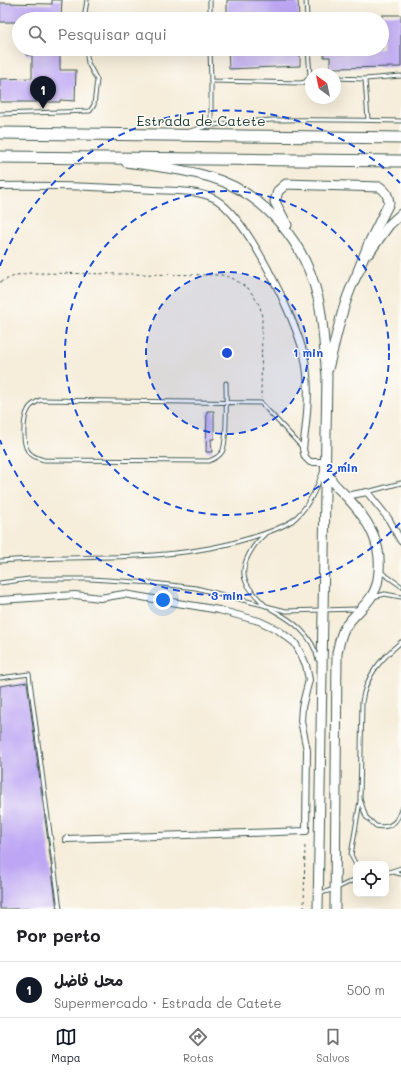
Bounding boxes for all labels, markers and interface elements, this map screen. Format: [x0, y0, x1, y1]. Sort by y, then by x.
search box [12, 12, 389, 56]
icon: search [26, 23, 48, 45]
text: Pesquisar aqui [58, 24, 167, 44]
north arrow [305, 68, 341, 104]
pin: 1 [30, 76, 56, 109]
street label: Estrada de Catete [136, 111, 266, 130]
text: 1 min [293, 344, 323, 360]
centre of rings [220, 346, 234, 360]
text: 2 min [326, 459, 358, 475]
text: 3 min [211, 587, 243, 603]
your location [153, 590, 173, 610]
map controls [353, 861, 389, 897]
button: locate [353, 861, 389, 897]
text: Por perto [16, 924, 100, 946]
text: محل فاضل [54, 970, 123, 990]
text: 1 [26, 981, 32, 998]
text: 500 m [347, 981, 385, 998]
text: Supermercado · Estrada de Catete [54, 994, 282, 1011]
tab: Mapa [51, 1026, 81, 1065]
tab: Rotas [183, 1026, 214, 1065]
tab: Salvos [316, 1026, 350, 1065]

